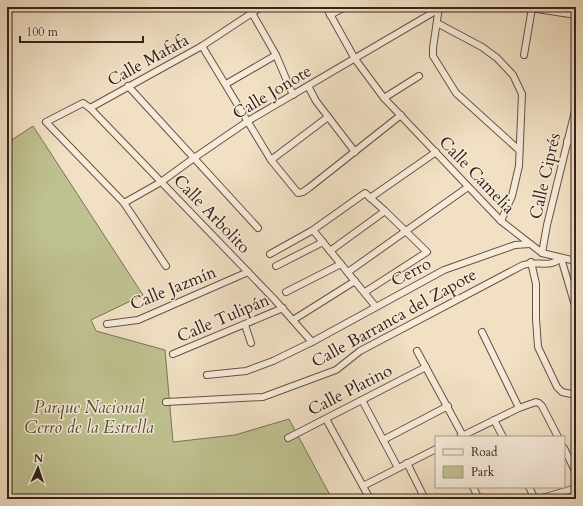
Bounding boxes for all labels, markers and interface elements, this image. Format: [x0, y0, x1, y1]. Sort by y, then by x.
scale bar [20, 18, 143, 44]
text: 100 m [26, 24, 59, 40]
street label: Calle Mafafa [103, 28, 193, 92]
street label: Calle Jonote [228, 59, 316, 125]
street label: Calle Ciprés [524, 130, 566, 221]
street label: Calle Camelia [434, 131, 521, 219]
street label: Calle Arbolito [168, 169, 256, 259]
street label: Cerro [387, 252, 435, 292]
street label: Calle Jazmín [127, 260, 220, 316]
street label: Calle Barranca del Zapote [307, 263, 481, 373]
street label: Calle Tulipán [173, 288, 273, 348]
street label: Calle Platino [304, 359, 396, 421]
park label: Parque Nacional Cerro de la Estrella [24, 396, 154, 439]
legend [435, 436, 565, 488]
text: Road [471, 444, 498, 460]
north arrow [18, 448, 58, 488]
text: N [33, 451, 44, 466]
text: Park [471, 464, 495, 480]

